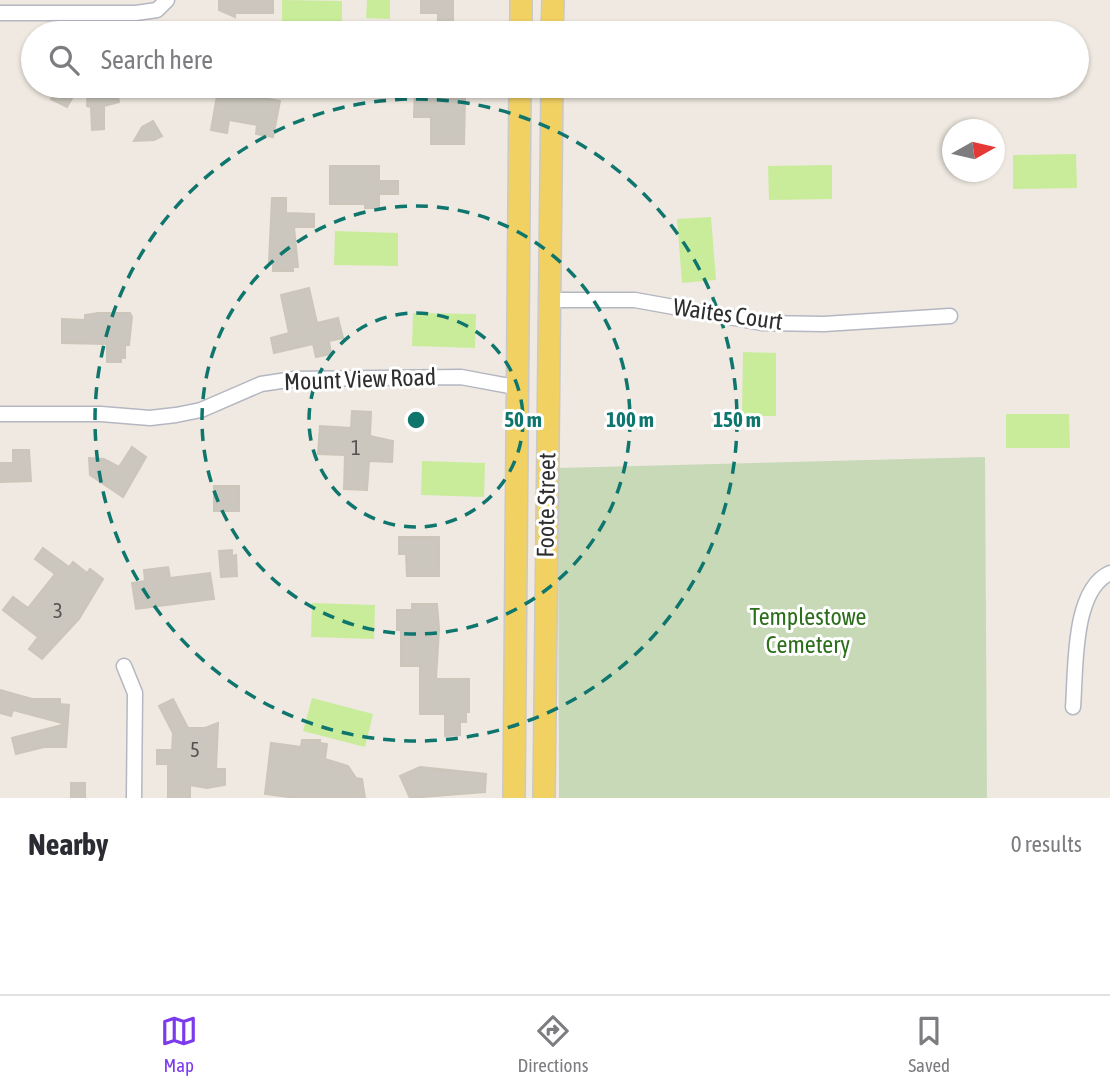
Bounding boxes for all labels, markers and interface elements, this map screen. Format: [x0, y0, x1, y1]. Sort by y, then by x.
search box [21, 21, 1089, 98]
icon: search [45, 41, 83, 79]
text: Search here [101, 45, 213, 75]
north arrow [942, 119, 1005, 182]
street label: Waites Court [672, 293, 784, 335]
street label: Mount View Road [283, 363, 437, 395]
text: 50 m [504, 407, 542, 431]
text: 100 m [606, 407, 654, 431]
text: 150 m [713, 407, 761, 431]
centre of rings [404, 408, 428, 432]
house number: 1 [351, 435, 361, 459]
street label: Foote Street [532, 452, 560, 558]
house number: 3 [53, 598, 63, 622]
park label: Templestowe Cemetery [750, 603, 866, 658]
house number: 5 [190, 737, 200, 761]
text: Nearby [28, 827, 108, 861]
text: 0 results [1011, 831, 1082, 857]
tab: Map [160, 1012, 198, 1076]
tab: Directions [518, 1012, 588, 1076]
tab: Saved [908, 1012, 950, 1076]

